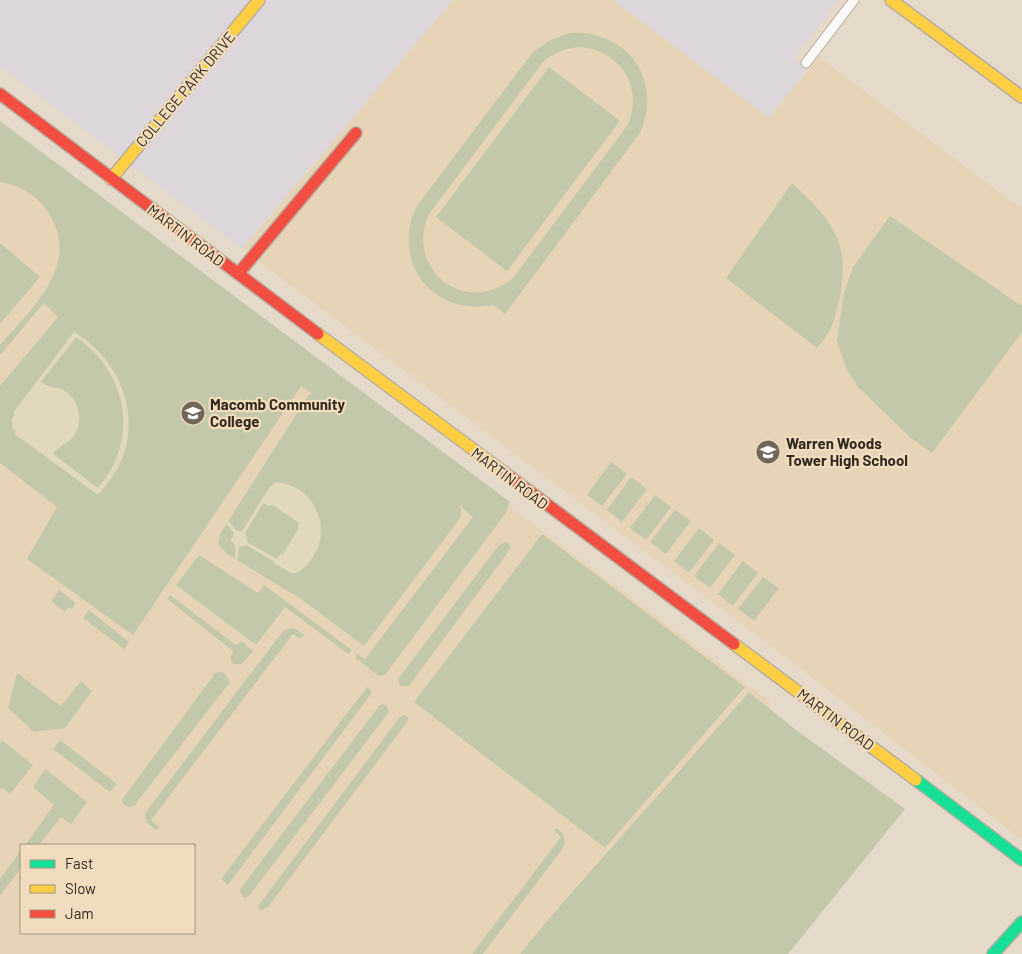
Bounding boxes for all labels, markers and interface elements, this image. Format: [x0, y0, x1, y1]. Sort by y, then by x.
street label: COLLEGE PARK DRIVE [132, 28, 238, 150]
street label: MARTIN ROAD [144, 200, 228, 270]
place label: Macomb Community College [210, 395, 345, 430]
school or university icon: Macomb Community College [180, 400, 206, 426]
place label: Warren Woods Tower High School [786, 434, 908, 469]
school or university icon: Warren Woods Tower High School [755, 439, 781, 465]
street label: MARTIN ROAD [468, 443, 552, 513]
street label: MARTIN ROAD [794, 684, 878, 754]
legend [20, 844, 195, 934]
text: Fast [65, 854, 93, 872]
text: Slow [65, 879, 96, 897]
text: Jam [65, 904, 94, 922]

